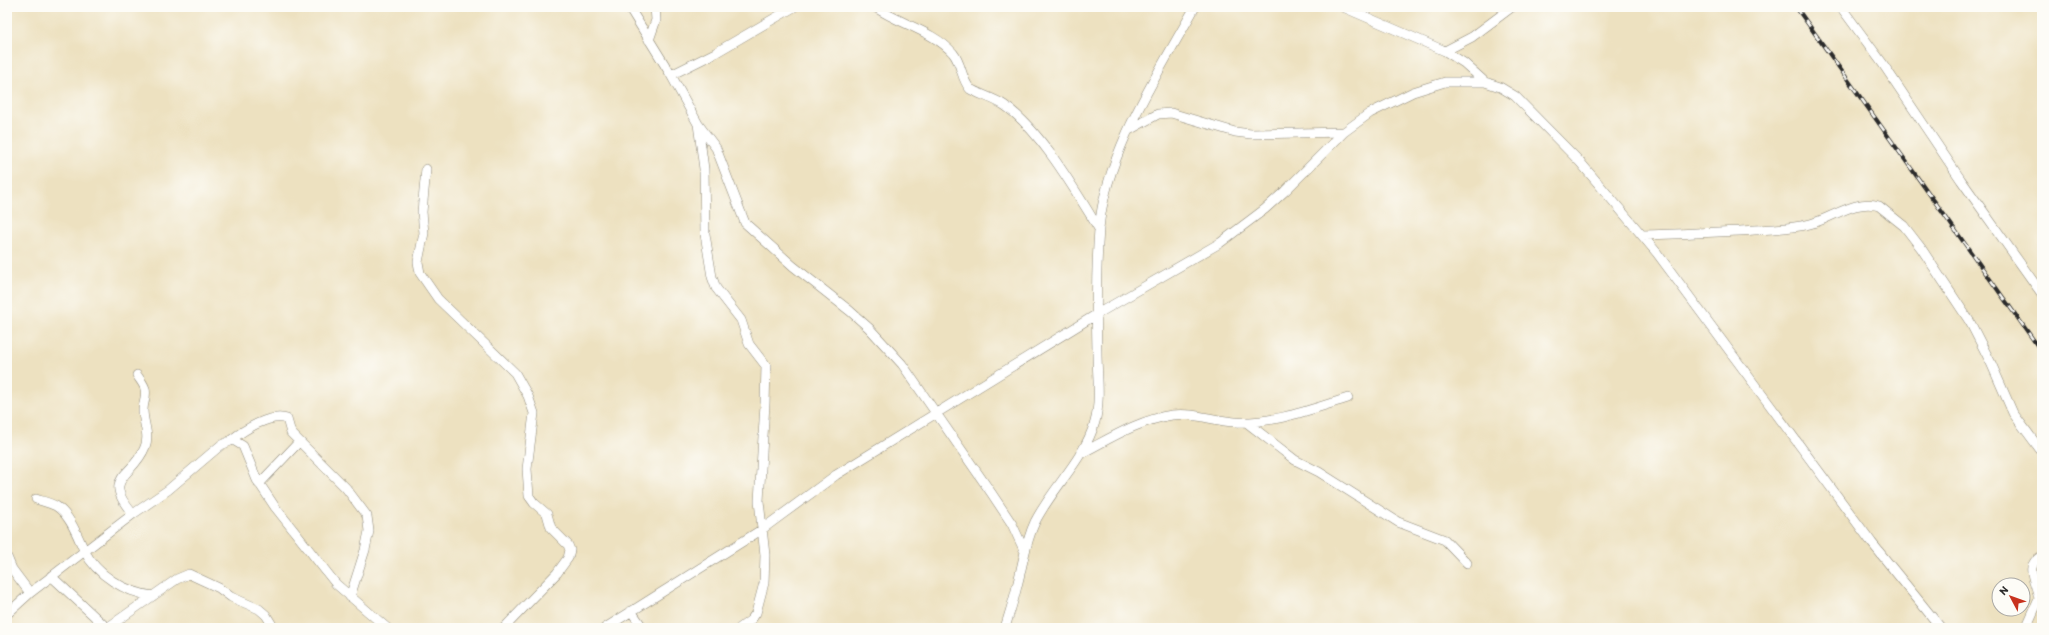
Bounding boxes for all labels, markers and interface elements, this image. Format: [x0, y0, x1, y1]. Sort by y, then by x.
north arrow [1991, 577, 2031, 617]
text: N [1996, 584, 2011, 598]

